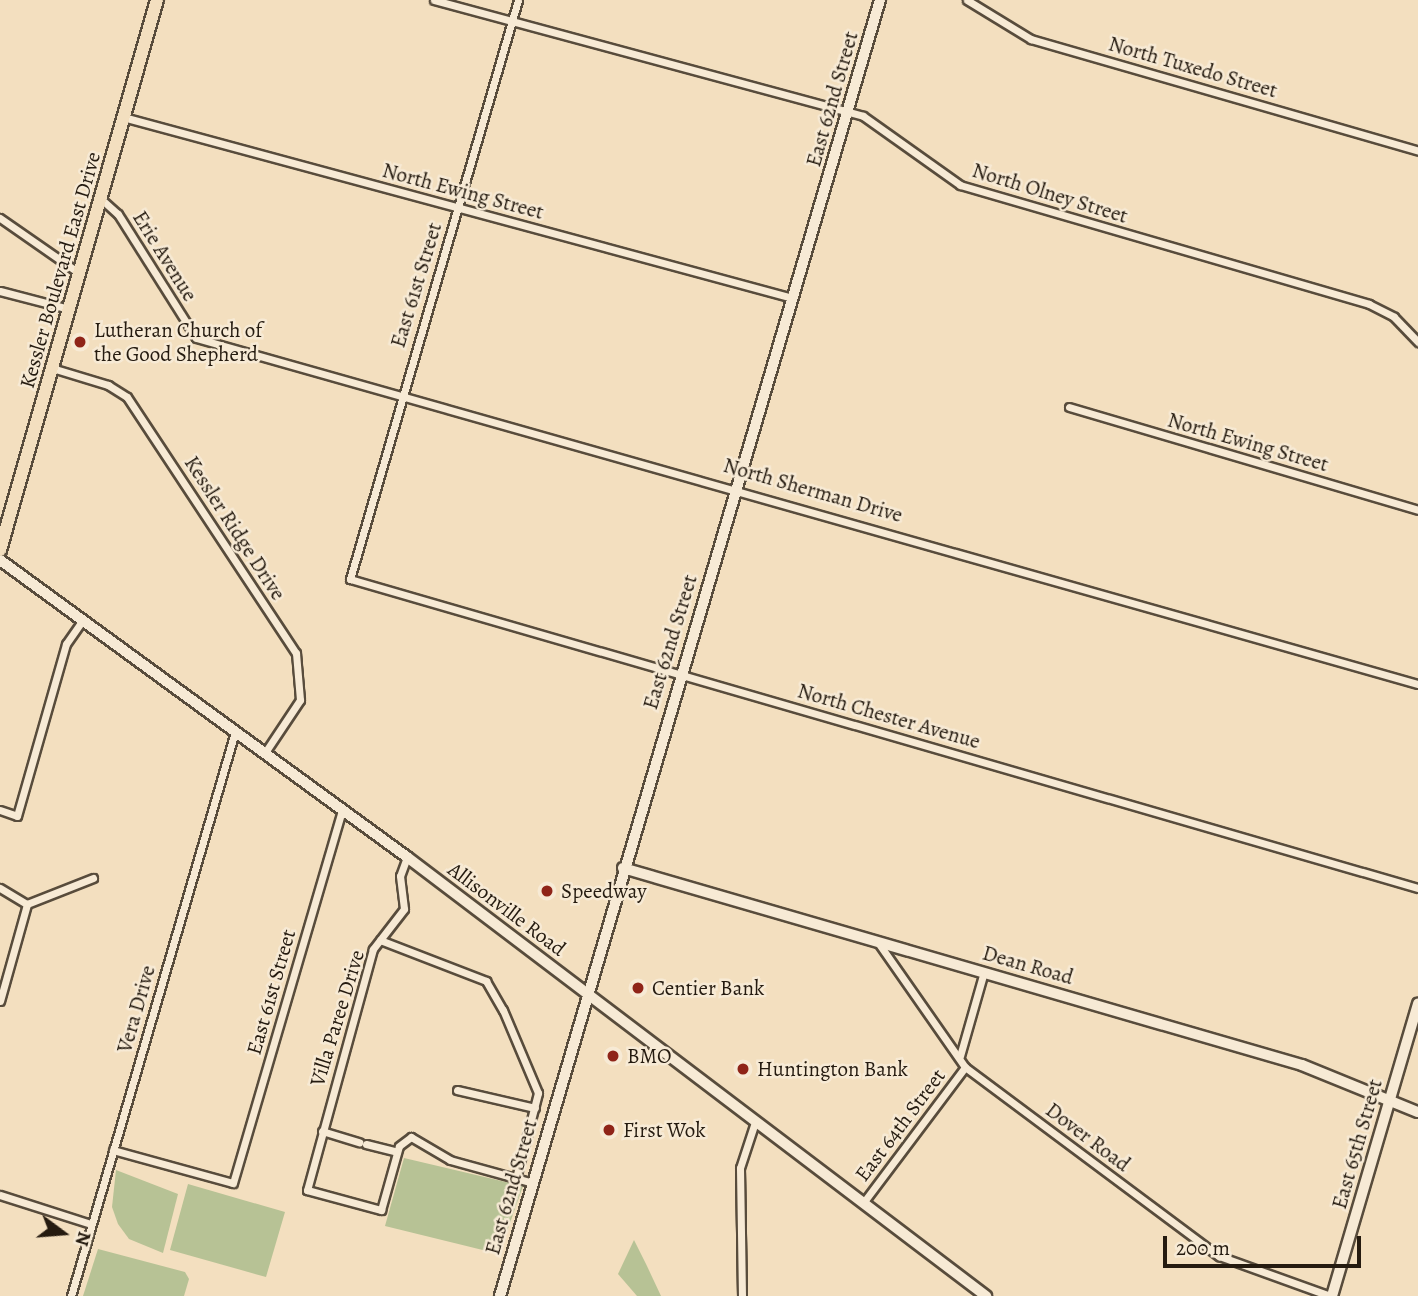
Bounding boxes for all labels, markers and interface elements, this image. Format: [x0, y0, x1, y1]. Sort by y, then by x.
street label: East 62nd Street [801, 28, 863, 170]
street label: North Tuxedo Street [1106, 31, 1280, 103]
street label: Kessler Boulevard East Drive [14, 149, 106, 391]
street label: North Ewing Street [380, 157, 546, 225]
street label: North Olney Street [969, 157, 1131, 229]
street label: Erie Avenue [127, 206, 203, 306]
street label: East 61st Street [385, 219, 447, 351]
place label: Lutheran Church of the Good Shepherd [94, 317, 262, 367]
marker: Lutheran Church of the Good Shepherd [72, 334, 88, 350]
street label: North Ewing Street [1165, 407, 1331, 477]
street label: Kessler Ridge Drive [179, 451, 291, 605]
street label: North Sherman Drive [721, 452, 905, 528]
street label: East 62nd Street [638, 572, 702, 712]
street label: North Chester Avenue [795, 678, 983, 754]
street label: Allisonville Road [443, 857, 571, 961]
place label: Speedway [561, 878, 647, 904]
marker: Speedway [539, 883, 555, 899]
street label: East 61st Street [241, 926, 301, 1058]
street label: Dean Road [980, 940, 1076, 990]
street label: Villa Paree Drive [304, 947, 370, 1089]
street label: Vera Drive [112, 962, 160, 1056]
place label: Centier Bank [652, 975, 764, 1001]
marker: Centier Bank [630, 980, 646, 996]
place label: BMO [627, 1043, 672, 1069]
marker: BMO [605, 1048, 621, 1064]
place label: Huntington Bank [757, 1056, 908, 1082]
marker: Huntington Bank [735, 1061, 751, 1077]
street label: East 64th Street [849, 1064, 951, 1186]
street label: East 65th Street [1326, 1076, 1388, 1212]
street label: Dover Road [1041, 1097, 1135, 1177]
street label: East 62nd Street [480, 1116, 542, 1258]
place label: First Wok [623, 1117, 706, 1143]
marker: First Wok [601, 1122, 617, 1138]
north arrow [28, 1198, 98, 1268]
scale bar [1166, 1222, 1364, 1266]
text: N [69, 1229, 98, 1249]
text: 200 m [1176, 1234, 1230, 1262]

